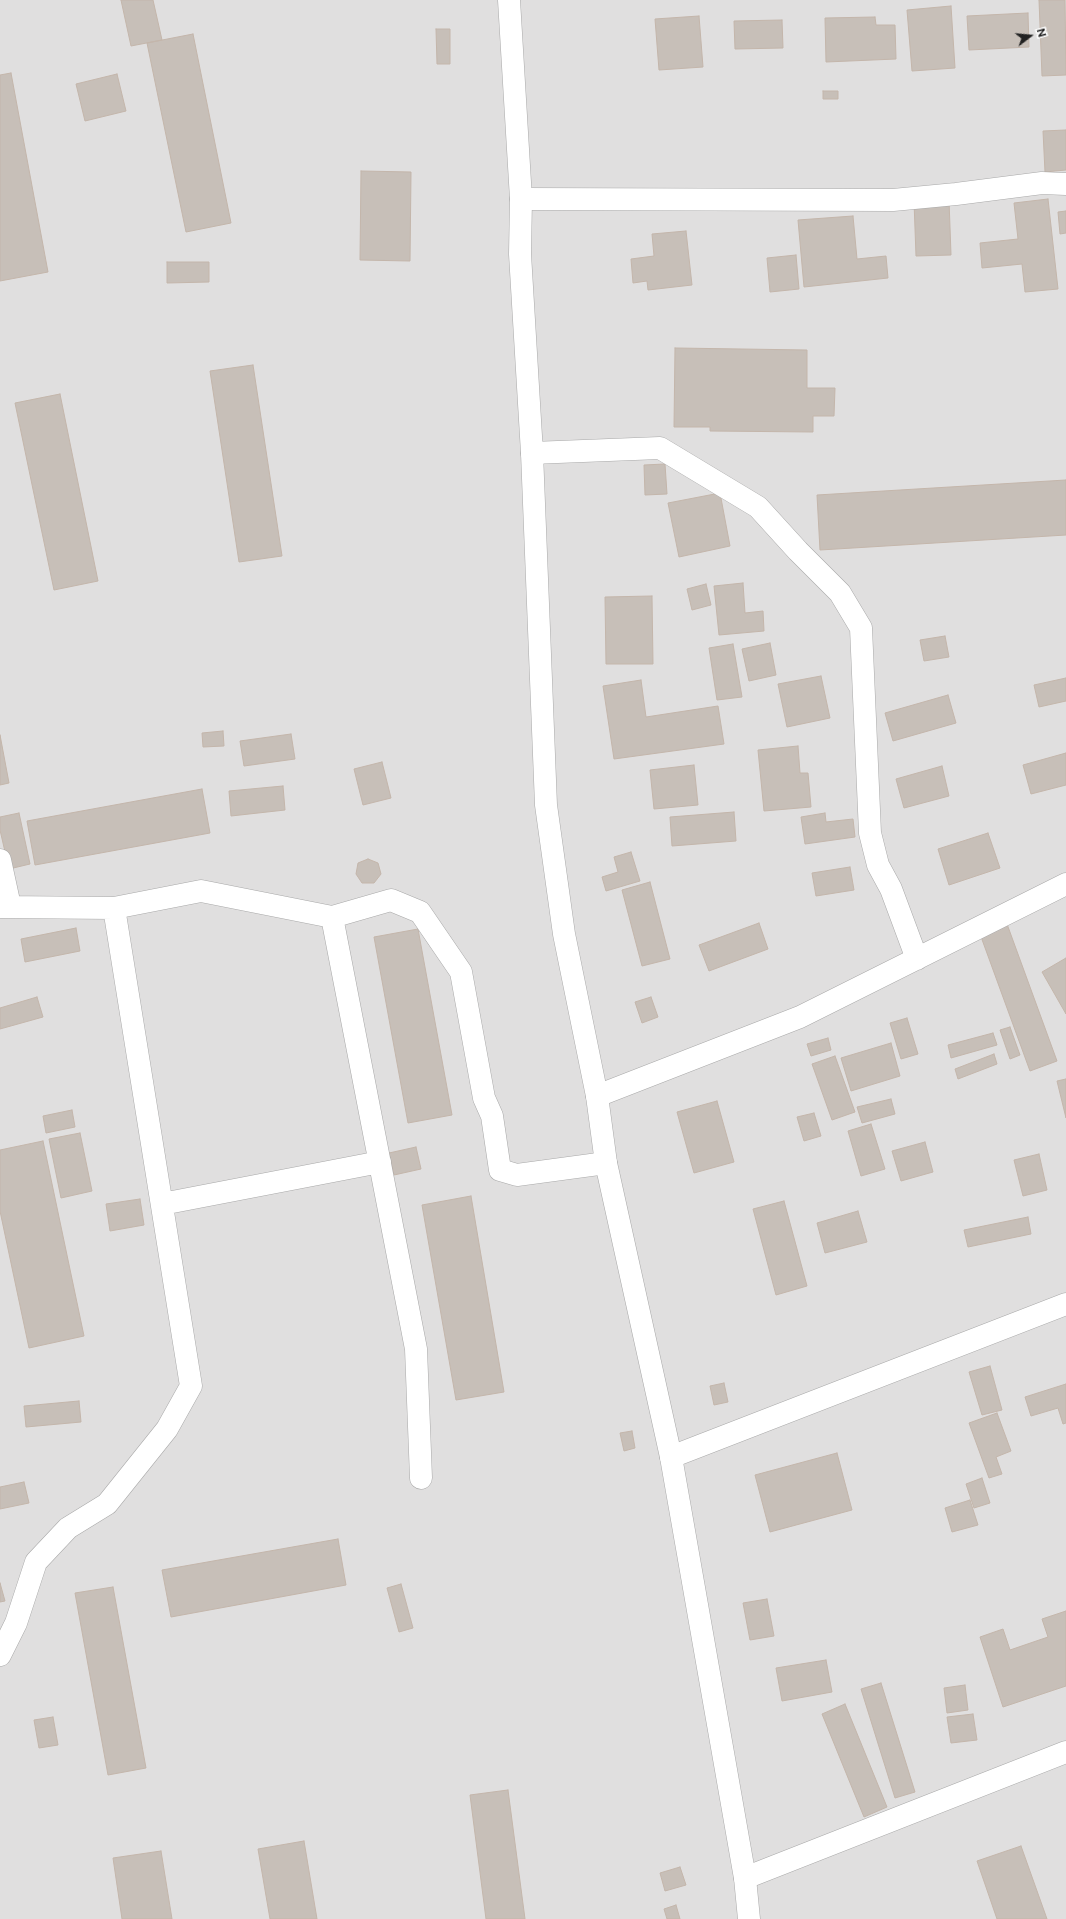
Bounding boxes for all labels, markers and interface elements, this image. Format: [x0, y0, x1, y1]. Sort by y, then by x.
north arrow [1010, 16, 1050, 56]
text: N [1035, 27, 1048, 38]

